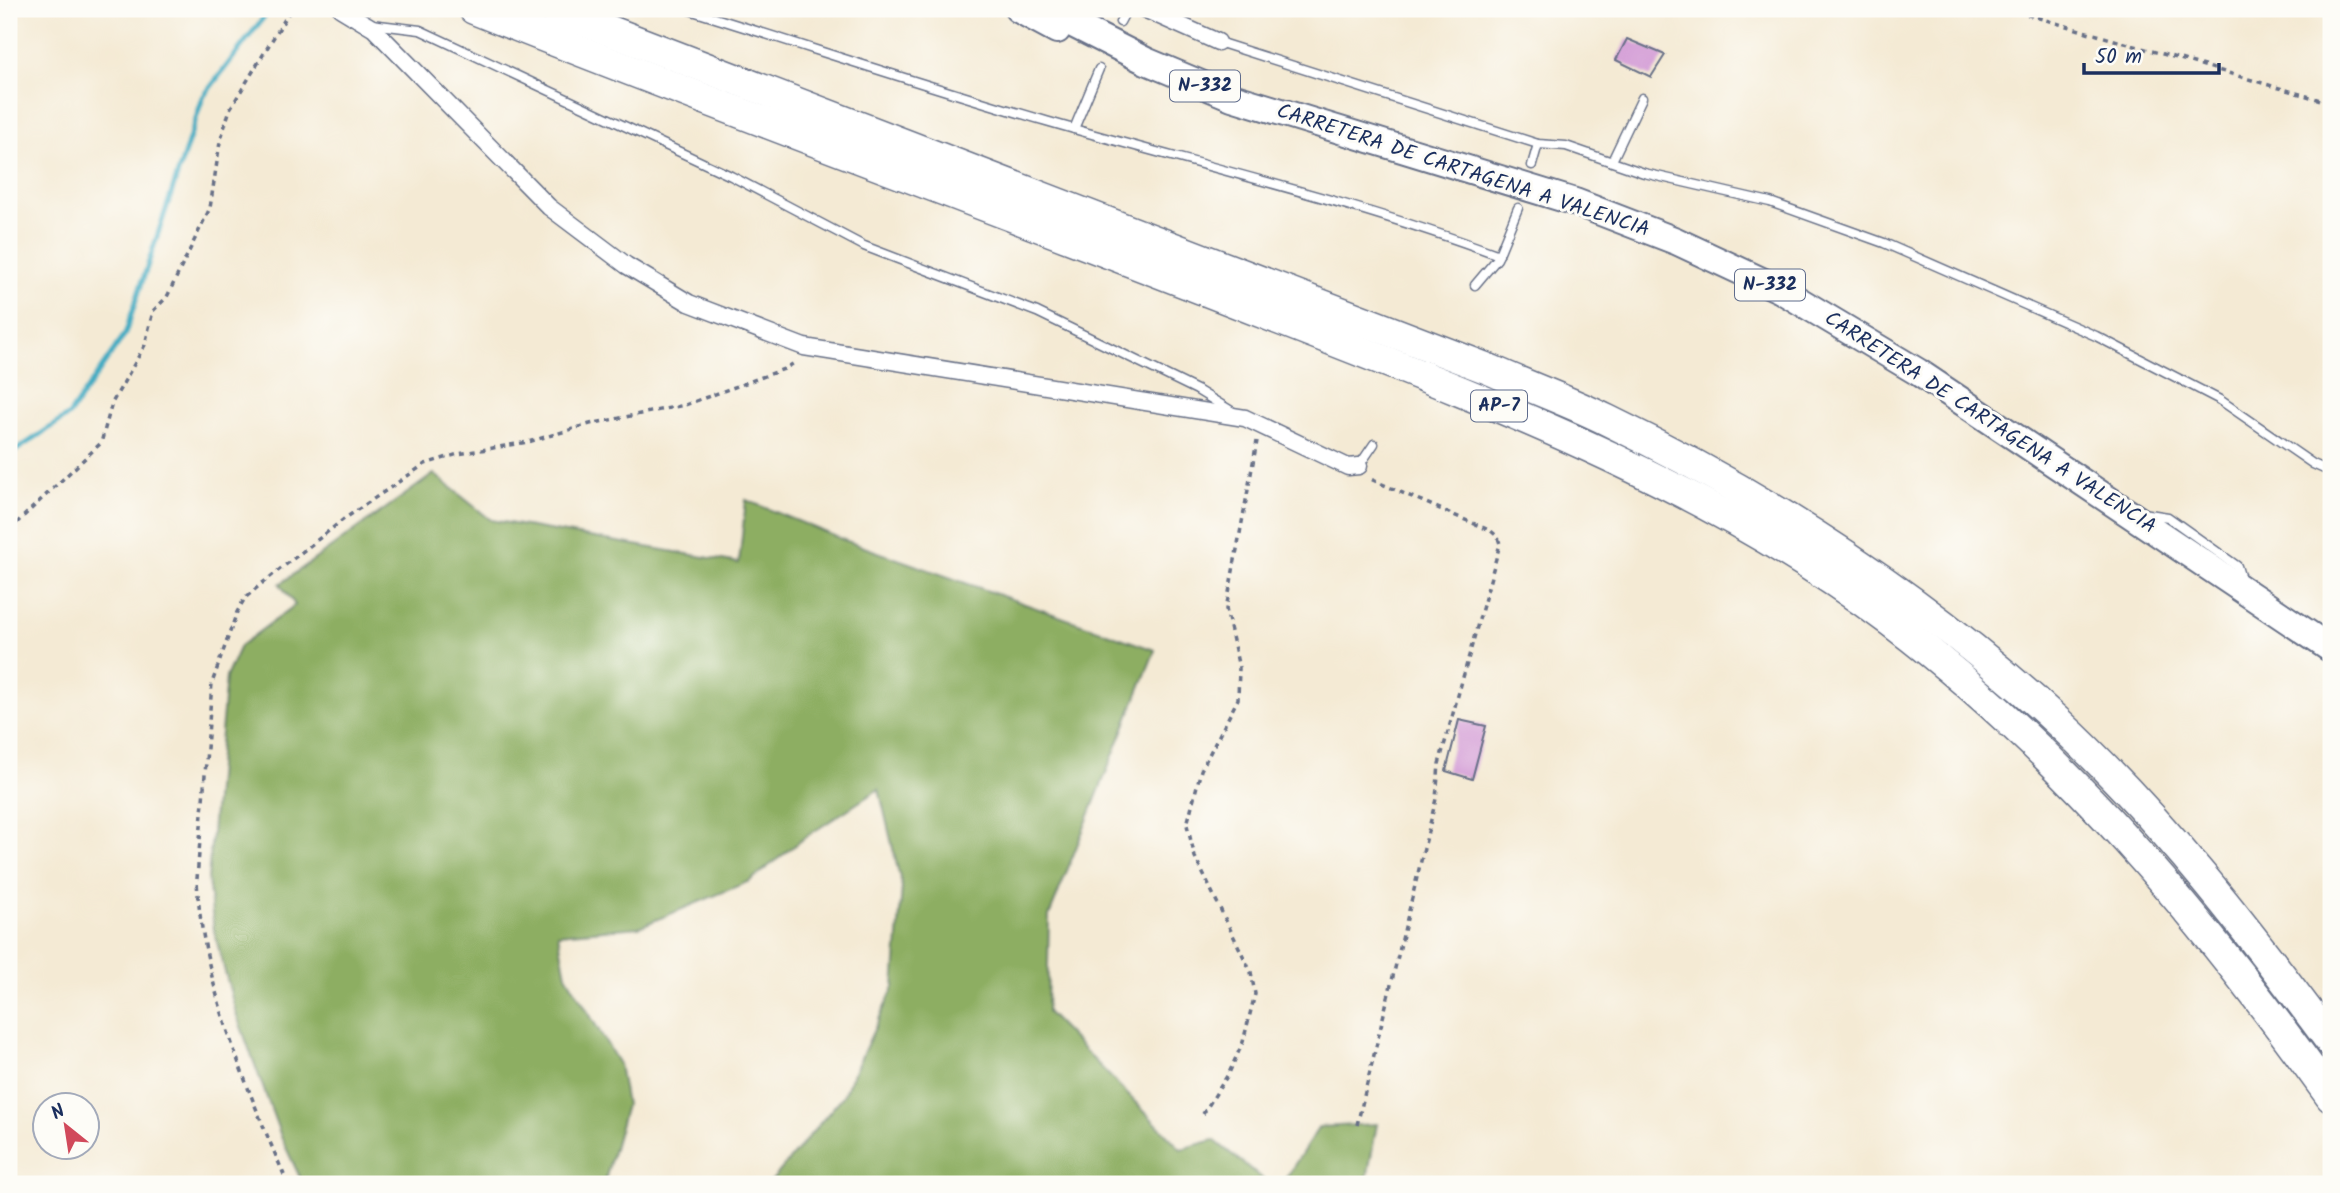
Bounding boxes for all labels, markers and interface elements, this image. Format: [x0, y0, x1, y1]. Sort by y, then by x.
scale bar [2084, 32, 2219, 76]
text: 50 m [2095, 41, 2142, 74]
road number: N-332 [1170, 71, 1240, 102]
street label: CARRETERA DE CARTAGENA A VALENCIA [1272, 95, 1654, 247]
road number: N-332 [1735, 270, 1805, 300]
street label: CARRETERA DE CARTAGENA A VALENCIA [1817, 303, 2163, 543]
road number: AP-7 [1471, 390, 1527, 422]
north arrow [32, 1092, 102, 1162]
text: N [46, 1097, 71, 1129]

